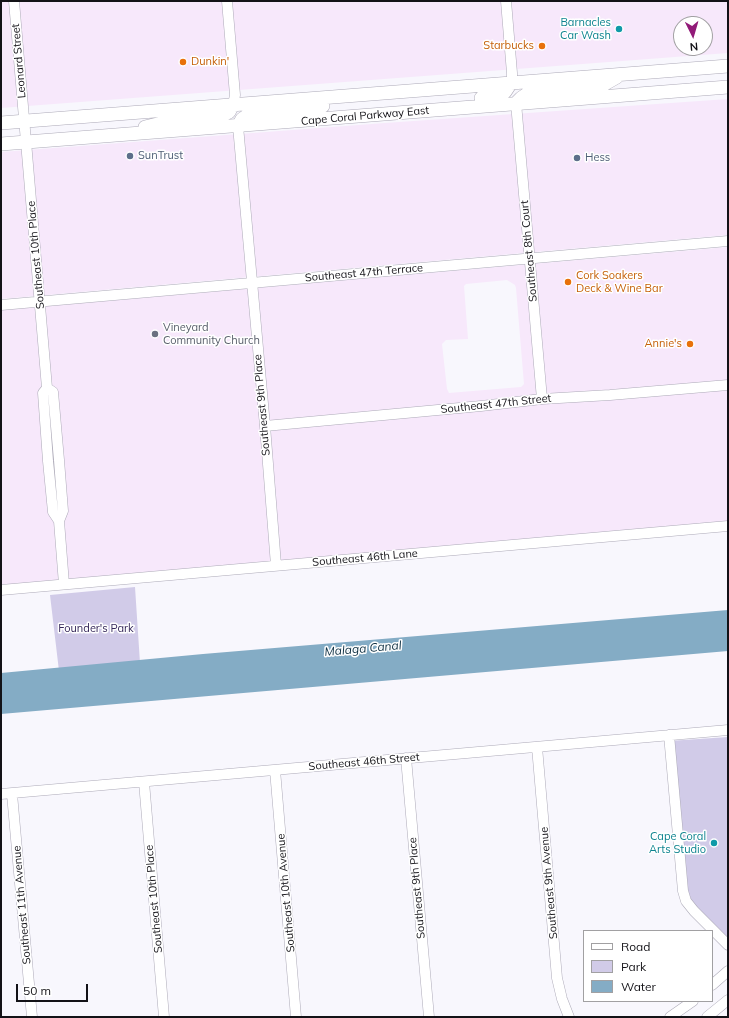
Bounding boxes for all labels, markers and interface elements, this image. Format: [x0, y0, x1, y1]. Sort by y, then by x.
place label: Barnacles Car Wash [560, 16, 611, 42]
north arrow [673, 16, 713, 56]
street label: Leonard Street [9, 23, 29, 99]
marker: Barnacles Car Wash [614, 24, 624, 34]
place label: Starbucks [483, 39, 534, 53]
text: N [689, 40, 699, 54]
marker: Starbucks [537, 41, 547, 51]
place label: Dunkin' [191, 55, 229, 69]
marker: Dunkin' [178, 57, 188, 67]
street label: Cape Coral Parkway East [300, 104, 430, 128]
place label: SunTrust [138, 149, 183, 163]
marker: SunTrust [125, 151, 135, 161]
place label: Hess [585, 151, 610, 165]
marker: Hess [572, 153, 582, 163]
street label: Southeast 10th Place [25, 200, 47, 310]
street label: Southeast 8th Court [518, 200, 540, 302]
street label: Southeast 47th Terrace [304, 261, 424, 285]
place label: Cork Soakers Deck & Wine Bar [576, 269, 663, 295]
marker: Cork Soakers Deck & Wine Bar [563, 277, 573, 287]
place label: Vineyard Community Church [163, 321, 260, 347]
marker: Vineyard Community Church [150, 329, 160, 339]
place label: Annie's [645, 337, 682, 351]
marker: Annie's [685, 339, 695, 349]
street label: Southeast 9th Place [251, 354, 273, 456]
street label: Southeast 47th Street [440, 392, 552, 416]
street label: Southeast 46th Lane [312, 547, 418, 569]
park label: Founder's Park [58, 622, 134, 636]
water label: Malaga Canal [324, 638, 402, 660]
street label: Southeast 46th Street [308, 751, 420, 773]
street label: Southeast 9th Avenue [538, 826, 560, 940]
place label: Cape Coral Arts Studio [649, 830, 706, 856]
street label: Southeast 10th Avenue [274, 833, 298, 953]
street label: Southeast 9th Place [406, 837, 428, 939]
marker: Cape Coral Arts Studio [709, 838, 719, 848]
street label: Southeast 10th Place [143, 844, 165, 954]
street label: Southeast 11th Avenue [10, 845, 34, 965]
legend [583, 930, 713, 1002]
text: Road [621, 939, 650, 954]
text: Park [621, 959, 646, 974]
scale bar [18, 976, 90, 1002]
text: Water [621, 979, 656, 994]
text: 50 m [23, 983, 51, 998]

